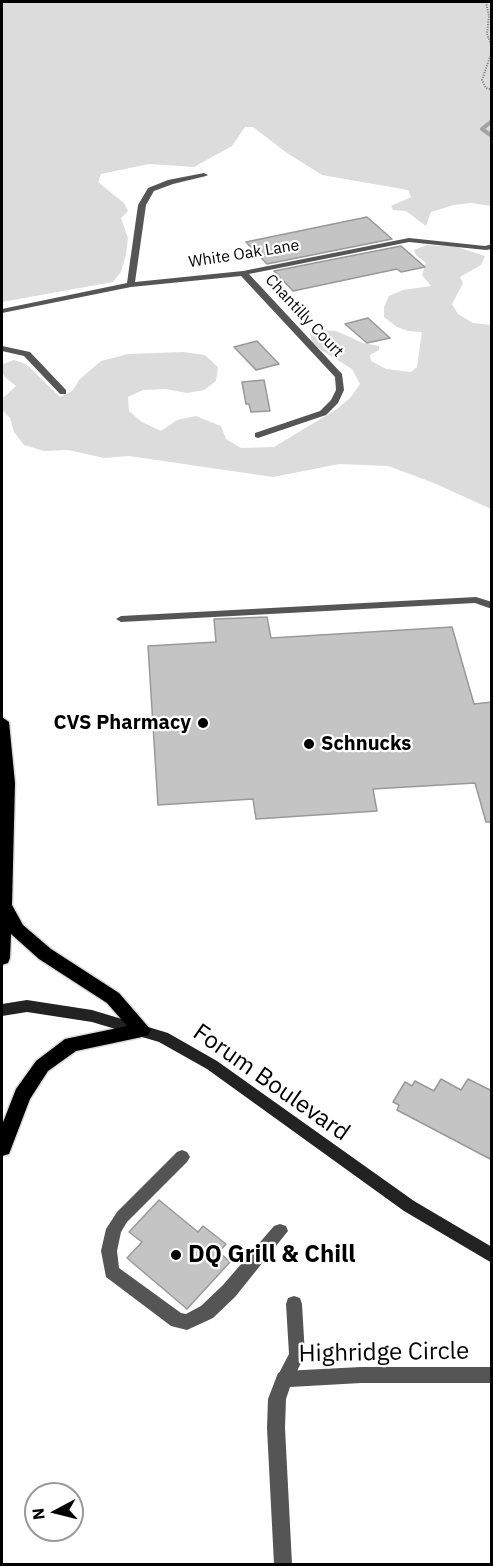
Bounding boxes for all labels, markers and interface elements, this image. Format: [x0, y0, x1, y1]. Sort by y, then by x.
street label: White Oak Lane [187, 236, 301, 272]
street label: Chantilly Court [261, 271, 347, 361]
place label: CVS Pharmacy [54, 711, 191, 735]
marker: CVS Pharmacy [196, 716, 210, 730]
place label: Schnucks [321, 732, 411, 756]
marker: Schnucks [302, 737, 316, 751]
street label: Forum Boulevard [187, 1018, 355, 1148]
place label: DQ Grill & Chill [188, 1241, 355, 1269]
marker: DQ Grill & Chill [169, 1248, 183, 1262]
street label: Highridge Circle [298, 1337, 470, 1369]
north arrow [24, 1482, 84, 1542]
text: N [27, 1507, 49, 1521]

